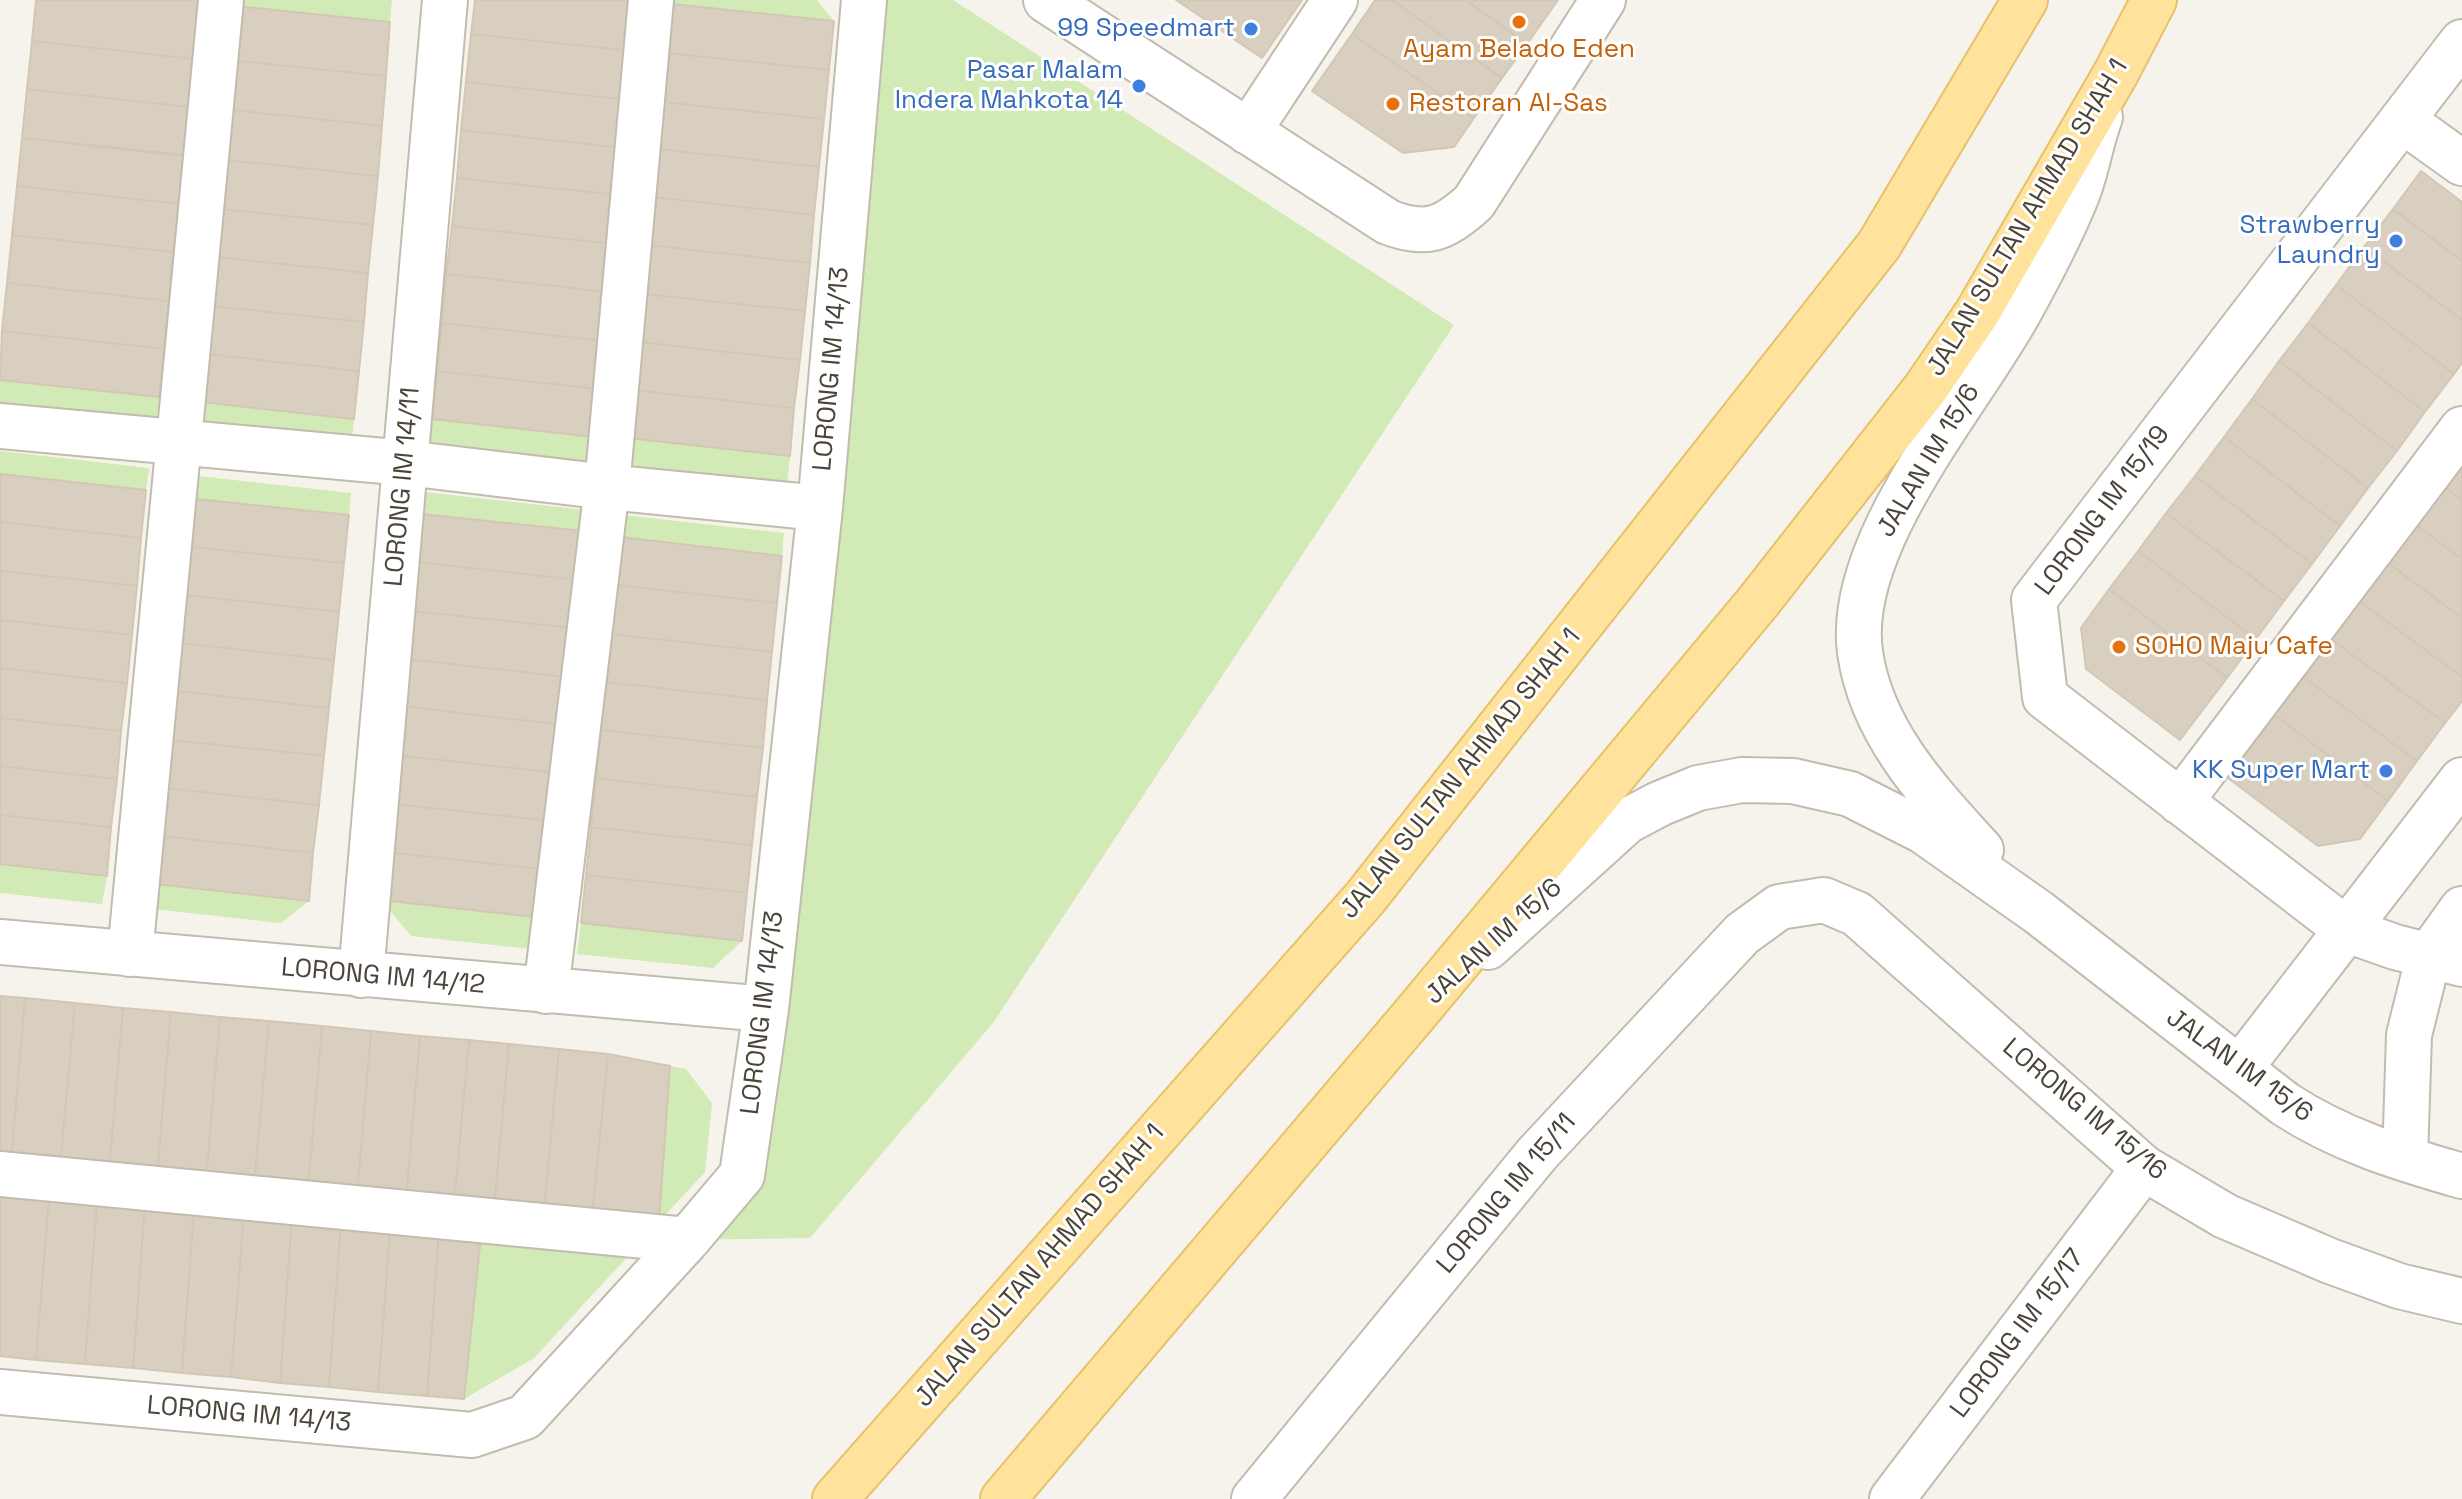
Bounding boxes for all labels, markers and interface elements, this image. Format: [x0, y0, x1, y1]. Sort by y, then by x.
place label: 99 Speedmart [1057, 13, 1235, 45]
marker: Ayam Belado Eden [1510, 13, 1528, 31]
marker: 99 Speedmart [1242, 20, 1260, 38]
place label: Ayam Belado Eden [1403, 34, 1635, 66]
street label: JALAN SULTAN AHMAD SHAH 1 [1921, 54, 2135, 382]
place label: Pasar Malam Indera Mahkota 14 [895, 55, 1123, 116]
marker: Pasar Malam Indera Mahkota 14 [1130, 77, 1148, 95]
place label: Restoran Al-Sas [1409, 88, 1608, 120]
marker: Restoran Al-Sas [1384, 95, 1402, 113]
place label: Strawberry Laundry [2240, 210, 2380, 272]
marker: Strawberry Laundry [2387, 232, 2405, 250]
street label: LORONG IM 14/13 [808, 266, 856, 472]
street label: JALAN IM 15/6 [1871, 379, 1987, 543]
street label: LORONG IM 14/11 [379, 386, 427, 588]
street label: LORONG IM 15/19 [2029, 420, 2177, 602]
street label: JALAN SULTAN AHMAD SHAH 1 [1334, 623, 1588, 925]
place label: SOHO Maju Cafe [2135, 631, 2333, 663]
marker: SOHO Maju Cafe [2110, 638, 2128, 656]
place label: KK Super Mart [2192, 755, 2370, 787]
marker: KK Super Mart [2377, 762, 2395, 780]
street label: JALAN IM 15/6 [1419, 873, 1569, 1011]
street label: LORONG IM 14/13 [735, 909, 791, 1117]
street label: LORONG IM 14/12 [280, 953, 486, 1001]
street label: JALAN IM 15/6 [2160, 1003, 2318, 1129]
street label: LORONG IM 15/16 [1996, 1032, 2172, 1188]
street label: LORONG IM 15/11 [1431, 1108, 1583, 1280]
street label: JALAN SULTAN AHMAD SHAH 1 [909, 1118, 1171, 1414]
street label: LORONG IM 15/17 [1944, 1244, 2092, 1424]
street label: LORONG IM 14/13 [146, 1391, 352, 1439]

